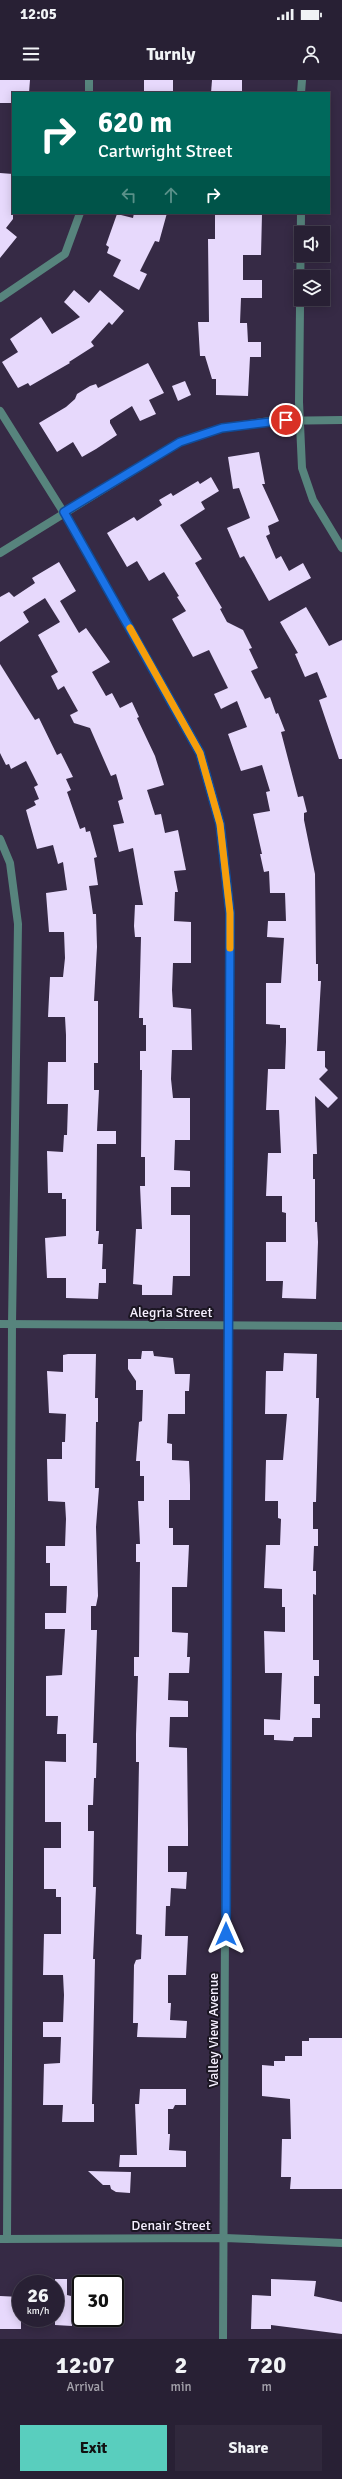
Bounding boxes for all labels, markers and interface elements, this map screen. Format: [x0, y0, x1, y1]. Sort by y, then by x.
text: 12:05 [20, 5, 57, 23]
icon: menu [20, 43, 42, 65]
text: Turnly [147, 43, 195, 65]
icon: person [300, 43, 322, 65]
text: 620 m [98, 106, 172, 140]
icon: right [32, 108, 84, 160]
text: Cartwright Street [98, 140, 233, 162]
icon: left [118, 184, 140, 206]
icon: ahead [160, 184, 182, 206]
icon: right [202, 184, 224, 206]
map controls [294, 226, 330, 306]
button: sound [294, 226, 330, 262]
button: layers [294, 270, 330, 306]
pin [269, 403, 303, 437]
icon: arrive [275, 409, 297, 431]
street label: Alegria Street [130, 1304, 212, 1321]
position arrow [205, 1913, 247, 1955]
street label: Valley View Avenue [205, 1973, 222, 2087]
street label: Denair Street [131, 2217, 211, 2234]
speed limit sign: 30 [72, 2275, 124, 2327]
text: 26 [27, 2283, 49, 2308]
text: km/h [27, 2305, 49, 2317]
text: 12:07 [56, 2350, 115, 2380]
text: 2 [175, 2350, 187, 2380]
text: 720 [247, 2350, 286, 2380]
text: Arrival [67, 2379, 104, 2395]
text: min [171, 2379, 192, 2395]
text: m [262, 2379, 272, 2395]
button: Exit [20, 2425, 167, 2471]
button: Share [175, 2425, 322, 2471]

